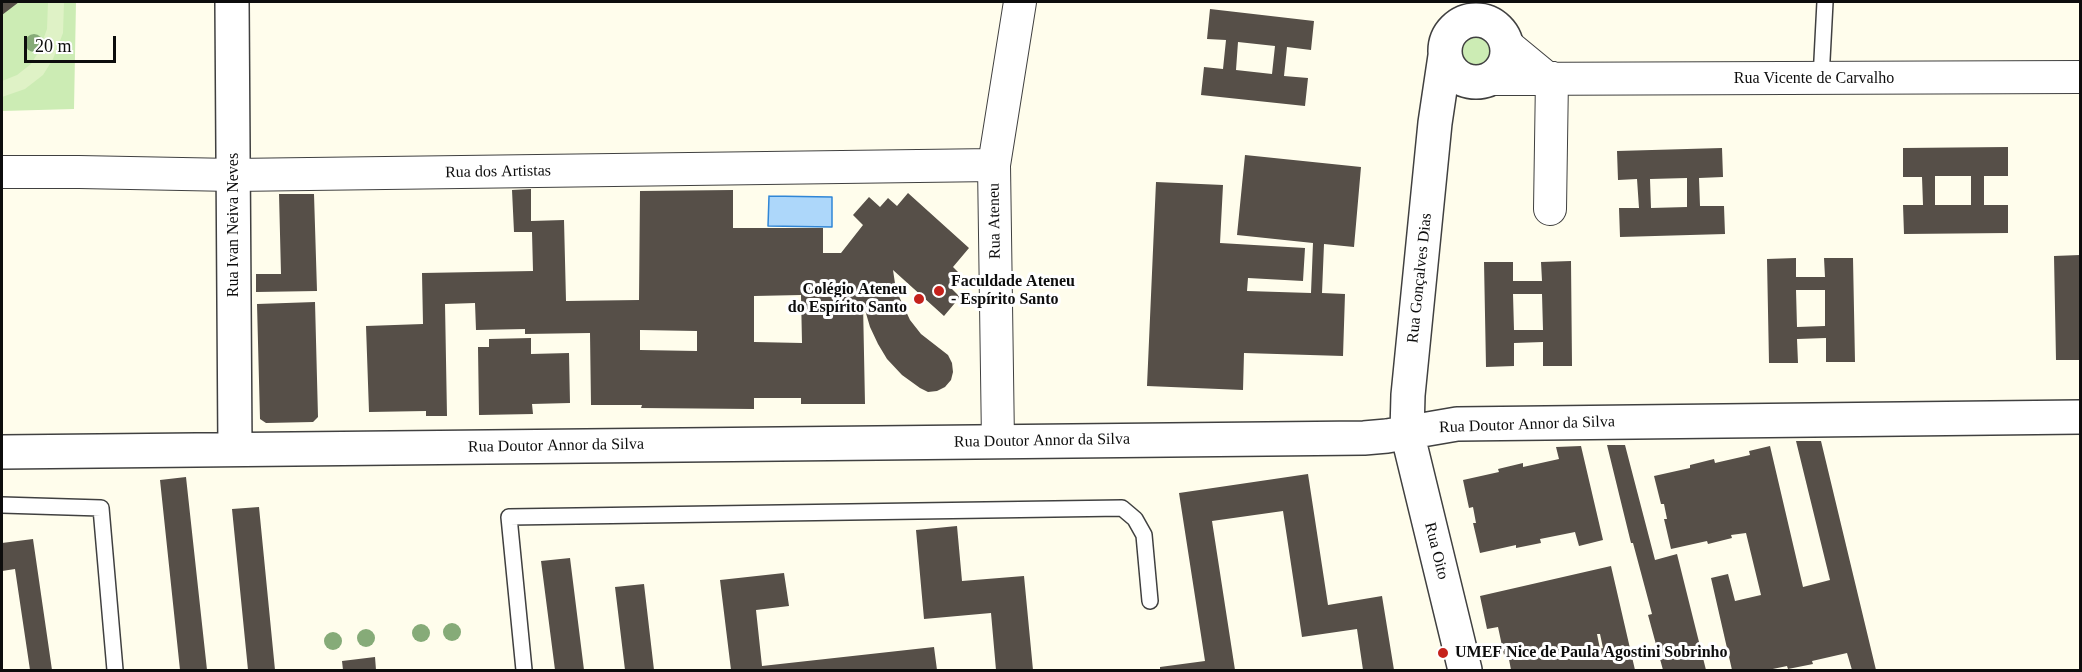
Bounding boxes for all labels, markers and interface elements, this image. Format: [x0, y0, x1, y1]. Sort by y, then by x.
scale bar [27, 24, 118, 62]
text: 20 m [35, 36, 72, 56]
street label: Rua Vicente de Carvalho [1734, 69, 1894, 89]
street label: Rua Ivan Neiva Neves [224, 153, 244, 297]
street label: Rua dos Artistas [445, 161, 551, 183]
street label: Rua Ateneu [985, 183, 1005, 259]
street label: Rua Gonçalves Dias [1404, 212, 1436, 344]
place label: Faculdade Ateneu - Espírito Santo [951, 272, 1075, 310]
place label: Colégio Ateneu do Espírito Santo [788, 280, 907, 318]
marker: Faculdade Ateneu - Espírito Santo [932, 284, 946, 298]
marker: Colégio Ateneu do Espírito Santo [912, 292, 926, 306]
street label: Rua Doutor Annor da Silva [1439, 412, 1615, 438]
street label: Rua Doutor Annor da Silva [954, 430, 1130, 452]
street label: Rua Doutor Annor da Silva [468, 435, 644, 457]
street label: Rua Oito [1420, 520, 1452, 582]
place label: UMEF Nice de Paula Agostini Sobrinho [1455, 643, 1727, 663]
marker: UMEF Nice de Paula Agostini Sobrinho [1436, 646, 1450, 660]

